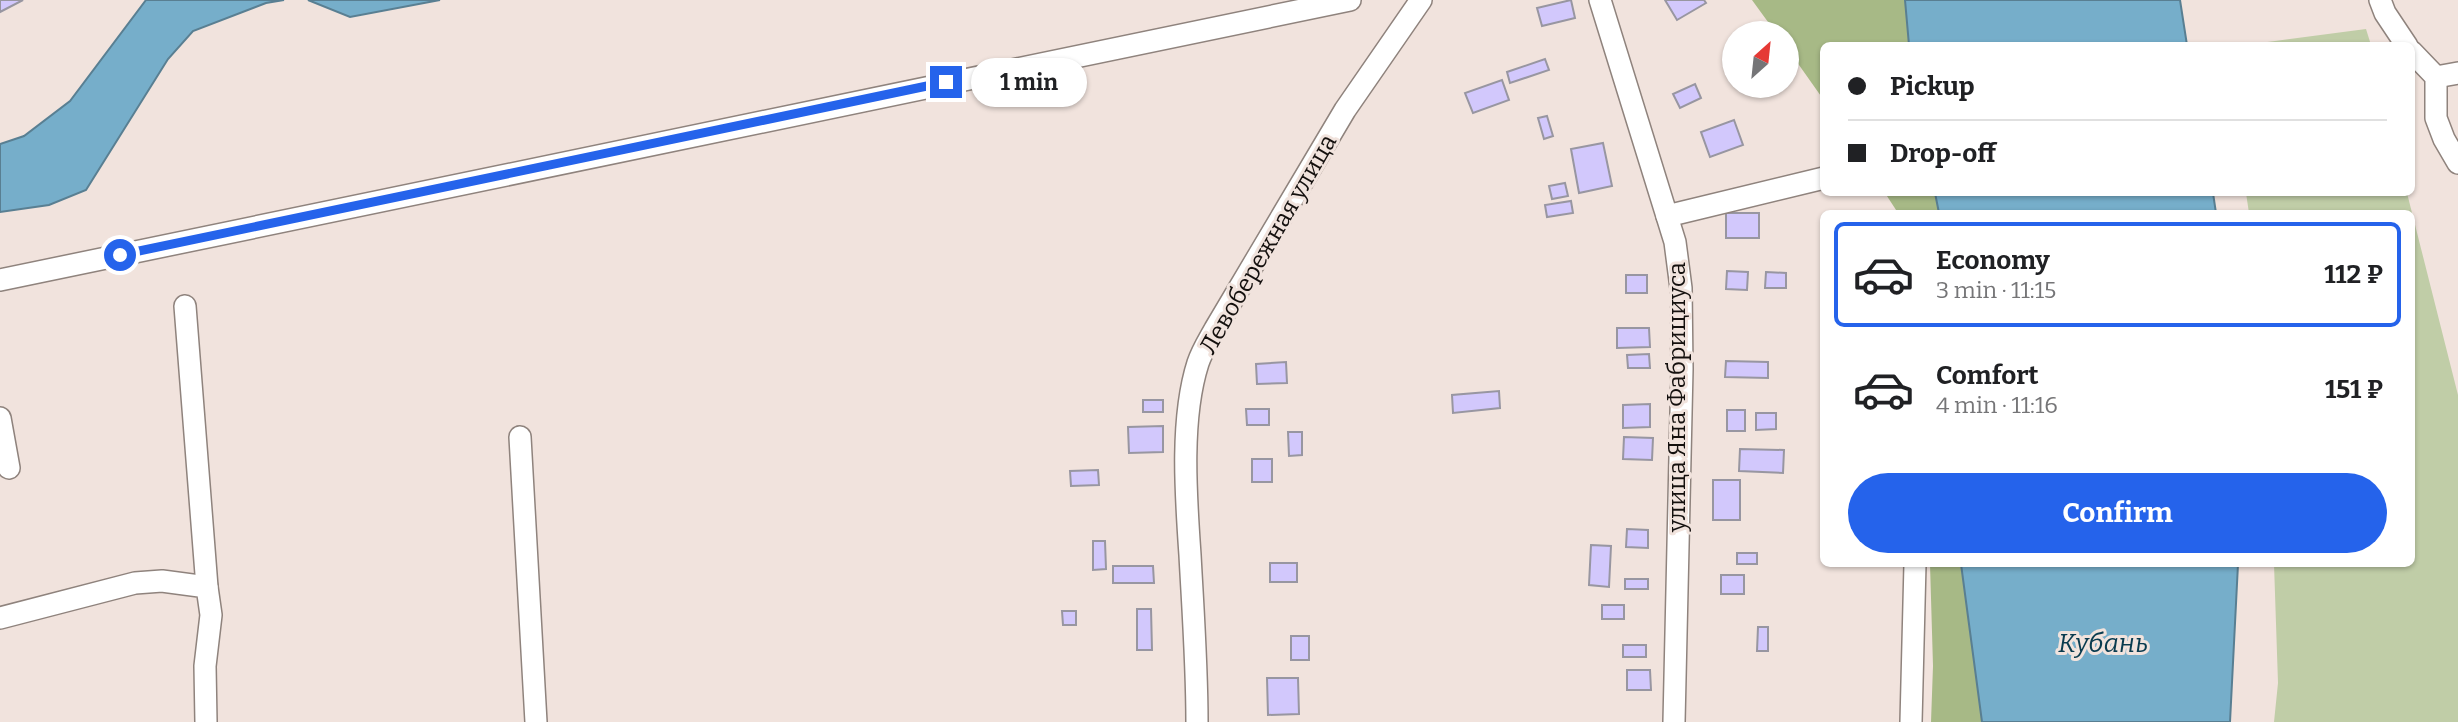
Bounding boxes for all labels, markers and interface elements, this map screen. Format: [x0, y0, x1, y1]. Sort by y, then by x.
north arrow [1722, 21, 1799, 98]
map controls [1722, 21, 1799, 98]
callout: 1 min [970, 57, 1086, 106]
route end [930, 66, 962, 98]
text: 1 min [1000, 68, 1058, 96]
text: Pickup [1890, 71, 1975, 102]
street label: Левобережная улица [1194, 129, 1342, 359]
text: Drop-off [1890, 138, 1996, 169]
route start [104, 239, 136, 271]
icon: car [1852, 243, 1915, 306]
text: Economy [1936, 245, 2050, 276]
text: 112 ₽ [2324, 259, 2383, 290]
street label: улица Яна Фабрициуса [1663, 262, 1691, 533]
text: 3 min · 11:15 [1936, 276, 2056, 304]
icon: car [1852, 358, 1915, 421]
text: Comfort [1936, 360, 2039, 391]
text: 151 ₽ [2325, 374, 2383, 405]
text: 4 min · 11:16 [1936, 391, 2058, 419]
button: Confirm [1848, 473, 2387, 553]
water label: Кубань [2058, 628, 2148, 659]

